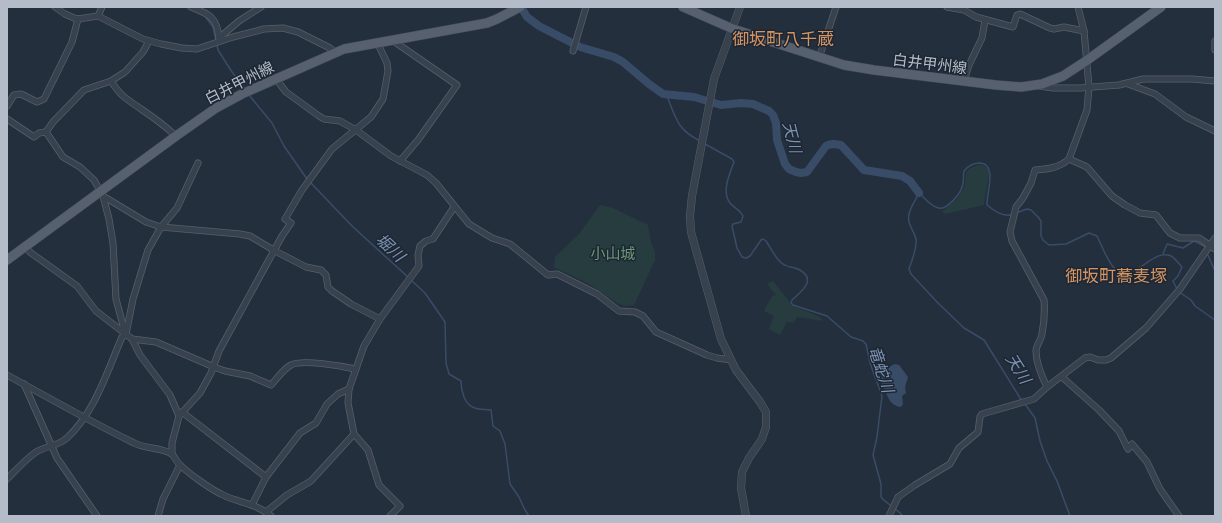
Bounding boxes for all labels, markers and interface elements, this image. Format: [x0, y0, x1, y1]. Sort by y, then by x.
district label: 御坂町八千蔵 [732, 28, 834, 48]
street label: 白井甲州線 [892, 49, 968, 77]
street label: 白井甲州線 [201, 57, 277, 107]
water label: 天川 [780, 119, 807, 157]
water label: 堀川 [373, 229, 411, 266]
park label: 小山城 [590, 244, 636, 262]
district label: 御坂町蕎麦塚 [1065, 265, 1167, 285]
water label: 竜蛇川 [866, 343, 899, 397]
water label: 天川 [1002, 349, 1037, 388]

